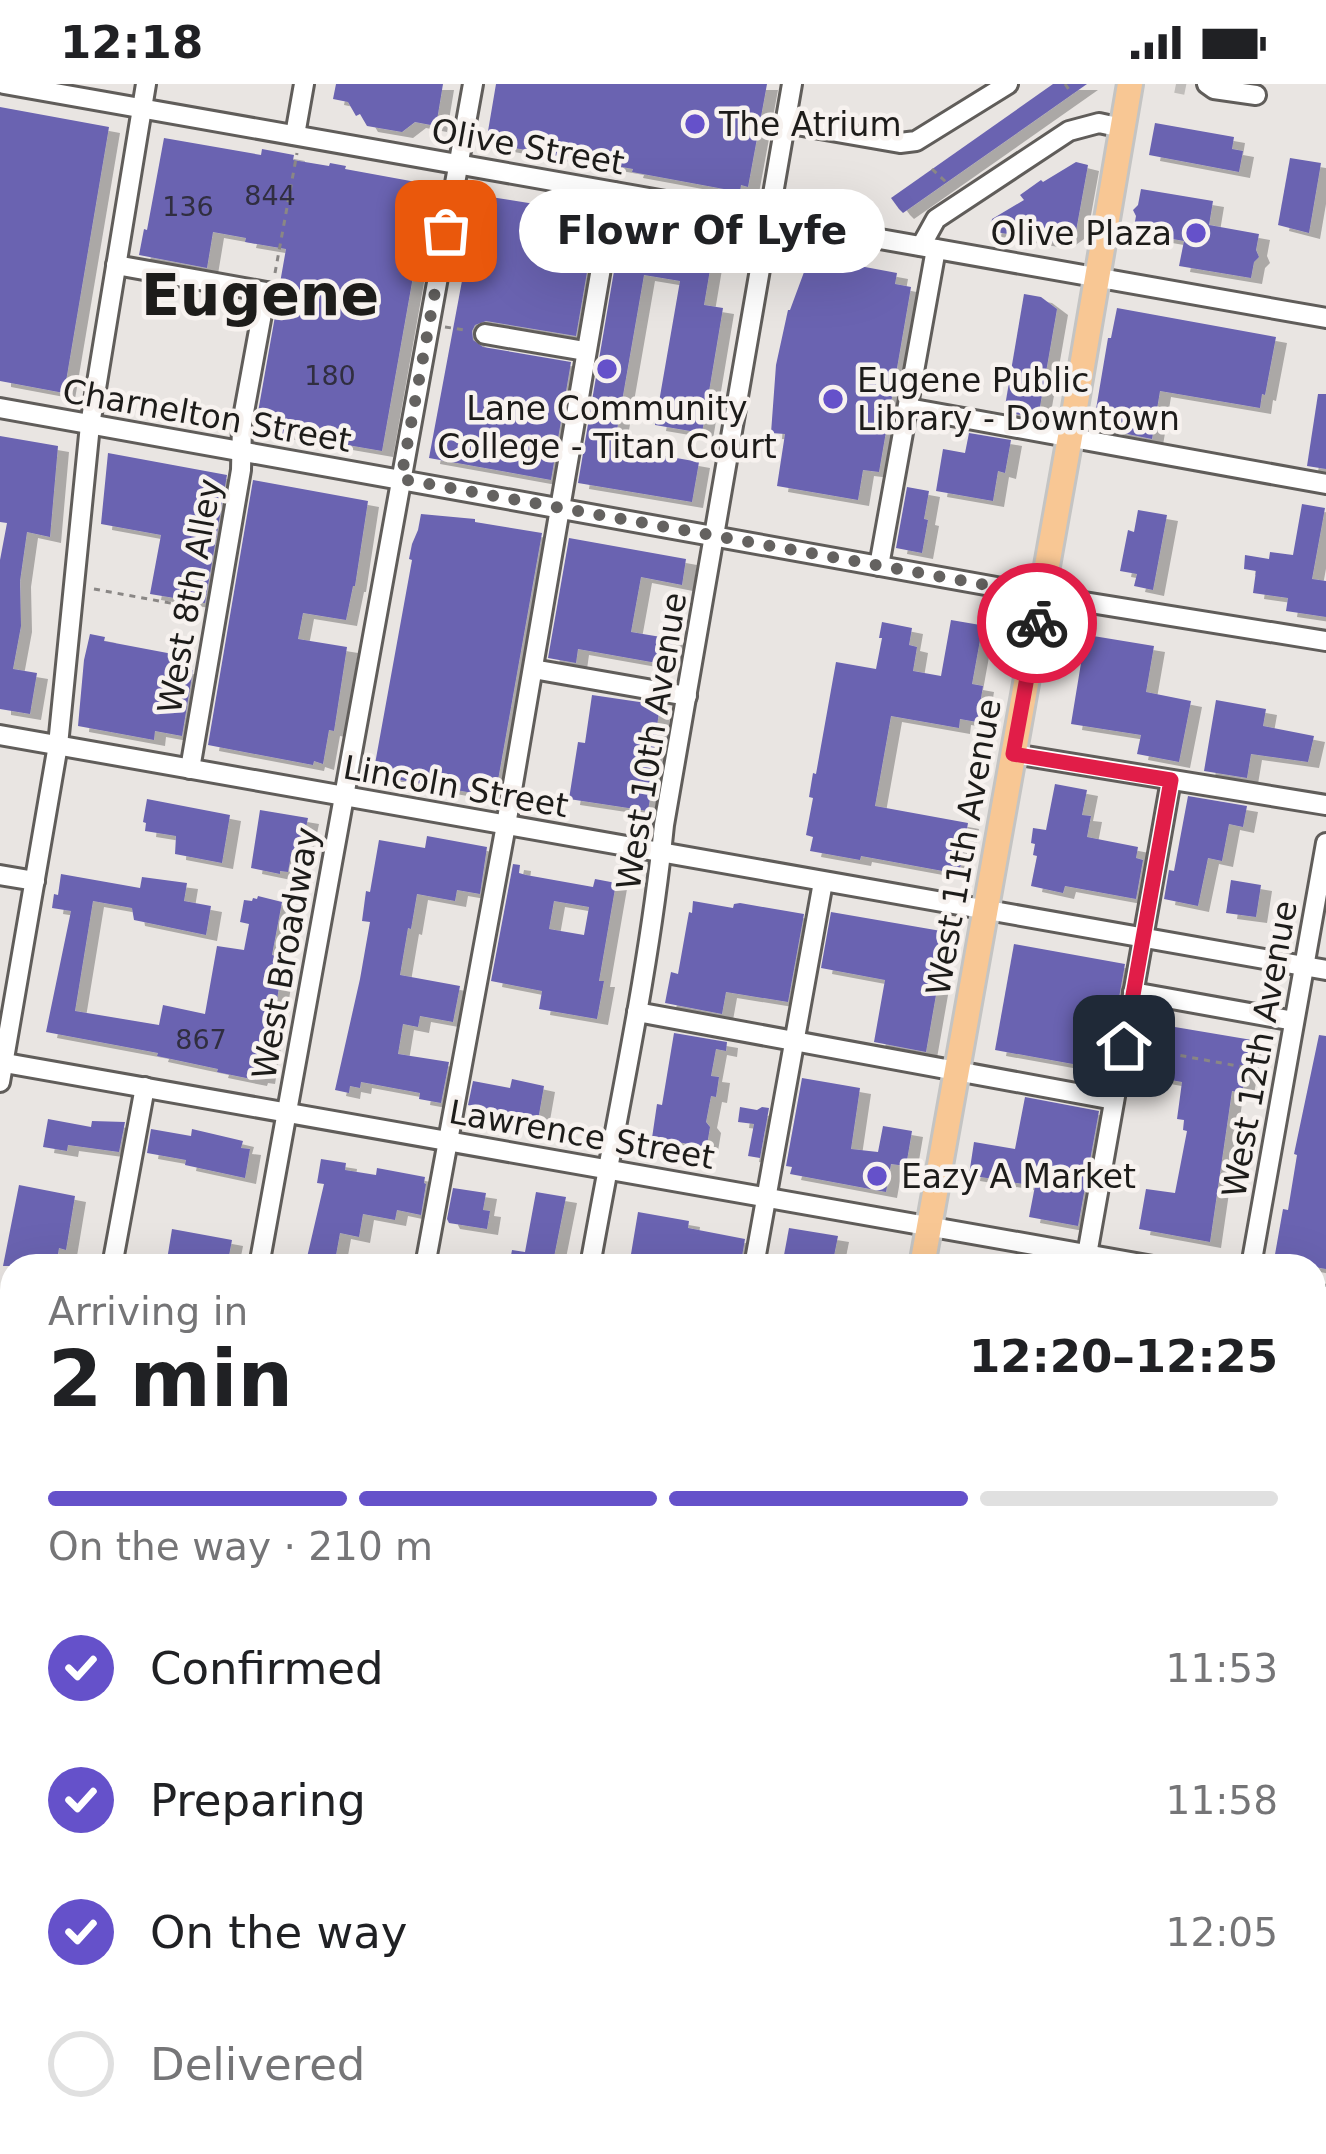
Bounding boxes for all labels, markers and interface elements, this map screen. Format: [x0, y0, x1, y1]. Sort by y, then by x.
text: 12:18 [60, 16, 203, 69]
place label: The Atrium [718, 105, 902, 144]
street label: Olive Street [429, 110, 627, 183]
marker: The Atrium [682, 111, 708, 137]
house number: 844 [244, 180, 296, 211]
pin [395, 180, 497, 282]
callout: Flowr Of Lyfe [518, 189, 884, 273]
house number: 136 [162, 191, 214, 222]
icon: bag [413, 198, 479, 264]
text: Flowr Of Lyfe [557, 208, 847, 253]
place label: Olive Plaza [991, 214, 1172, 253]
marker: Olive Plaza [1183, 220, 1209, 246]
district label: Eugene [141, 262, 379, 328]
marker: Lane Community College - Titan Court [594, 356, 620, 382]
house number: 180 [304, 360, 356, 391]
place label: Eugene Public Library - Downtown [857, 361, 1180, 438]
street label: Charnelton Street [60, 371, 354, 460]
marker: Eugene Public Library - Downtown [820, 386, 846, 412]
place label: Lane Community College - Titan Court [437, 389, 777, 466]
street label: West 8th Alley [150, 476, 229, 717]
courier [977, 563, 1097, 683]
street label: West 10th Avenue [609, 590, 694, 893]
icon: bike [1004, 590, 1070, 656]
street label: West 11th Avenue [918, 696, 1009, 998]
street label: Lincoln Street [340, 748, 571, 825]
street label: West Broadway [244, 824, 327, 1082]
street label: West 12th Avenue [1214, 898, 1305, 1200]
pin [1073, 995, 1175, 1097]
icon: home [1091, 1013, 1157, 1079]
house number: 867 [175, 1024, 227, 1055]
street label: Lawrence Street [446, 1092, 718, 1177]
place label: Eazy A Market [901, 1157, 1136, 1196]
marker: Eazy A Market [864, 1163, 890, 1189]
text: Arriving in [48, 1289, 248, 1334]
text: 12:20–12:25 [969, 1330, 1278, 1383]
text: 2 min [48, 1334, 293, 1424]
text: On the way · 210 m [48, 1524, 433, 1569]
icon: check [48, 1635, 114, 1701]
text: Confirmed [150, 1642, 384, 1695]
text: 11:53 [1166, 1646, 1278, 1691]
icon: check [48, 1767, 114, 1833]
text: Preparing [150, 1774, 366, 1827]
text: 11:58 [1166, 1778, 1278, 1823]
icon: check [48, 1899, 114, 1965]
text: On the way [150, 1906, 407, 1959]
text: 12:05 [1166, 1910, 1278, 1955]
text: Delivered [150, 2038, 365, 2091]

